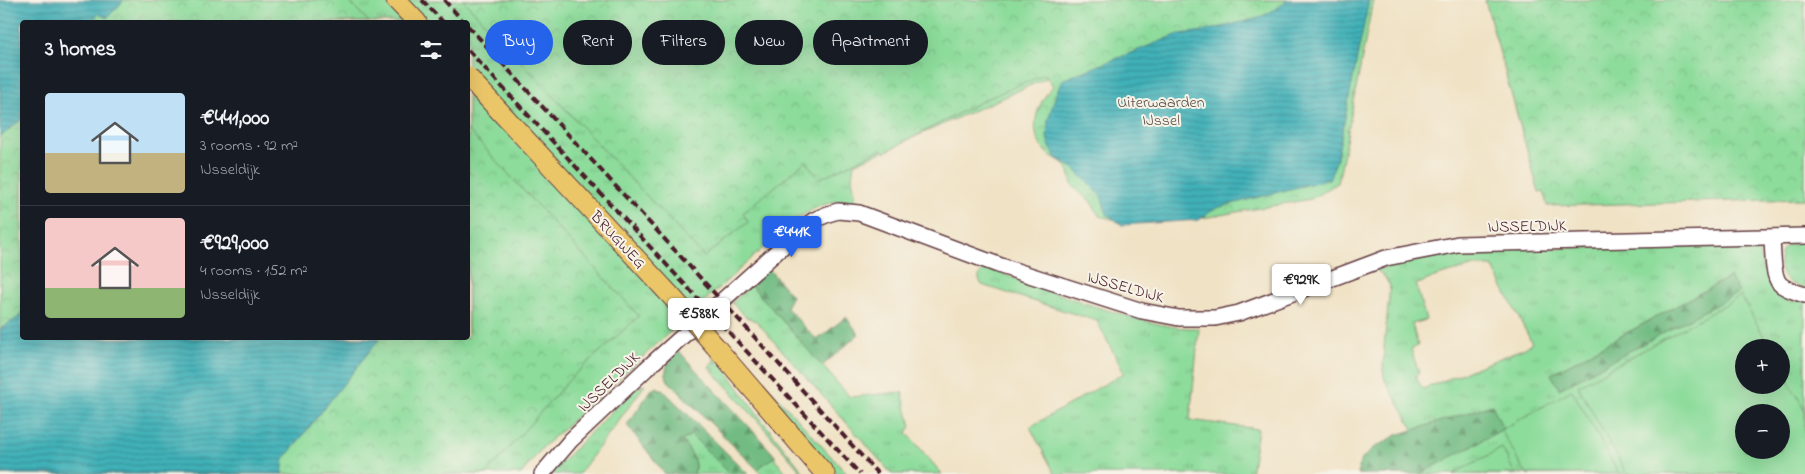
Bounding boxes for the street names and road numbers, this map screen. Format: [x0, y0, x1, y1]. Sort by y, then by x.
street label: BRUGWEG [584, 205, 651, 275]
street label: IJSSELDIJK [1487, 214, 1567, 240]
street label: IJSSELDIJK [1084, 266, 1167, 310]
street label: IJSSELDIJK [573, 346, 646, 418]

